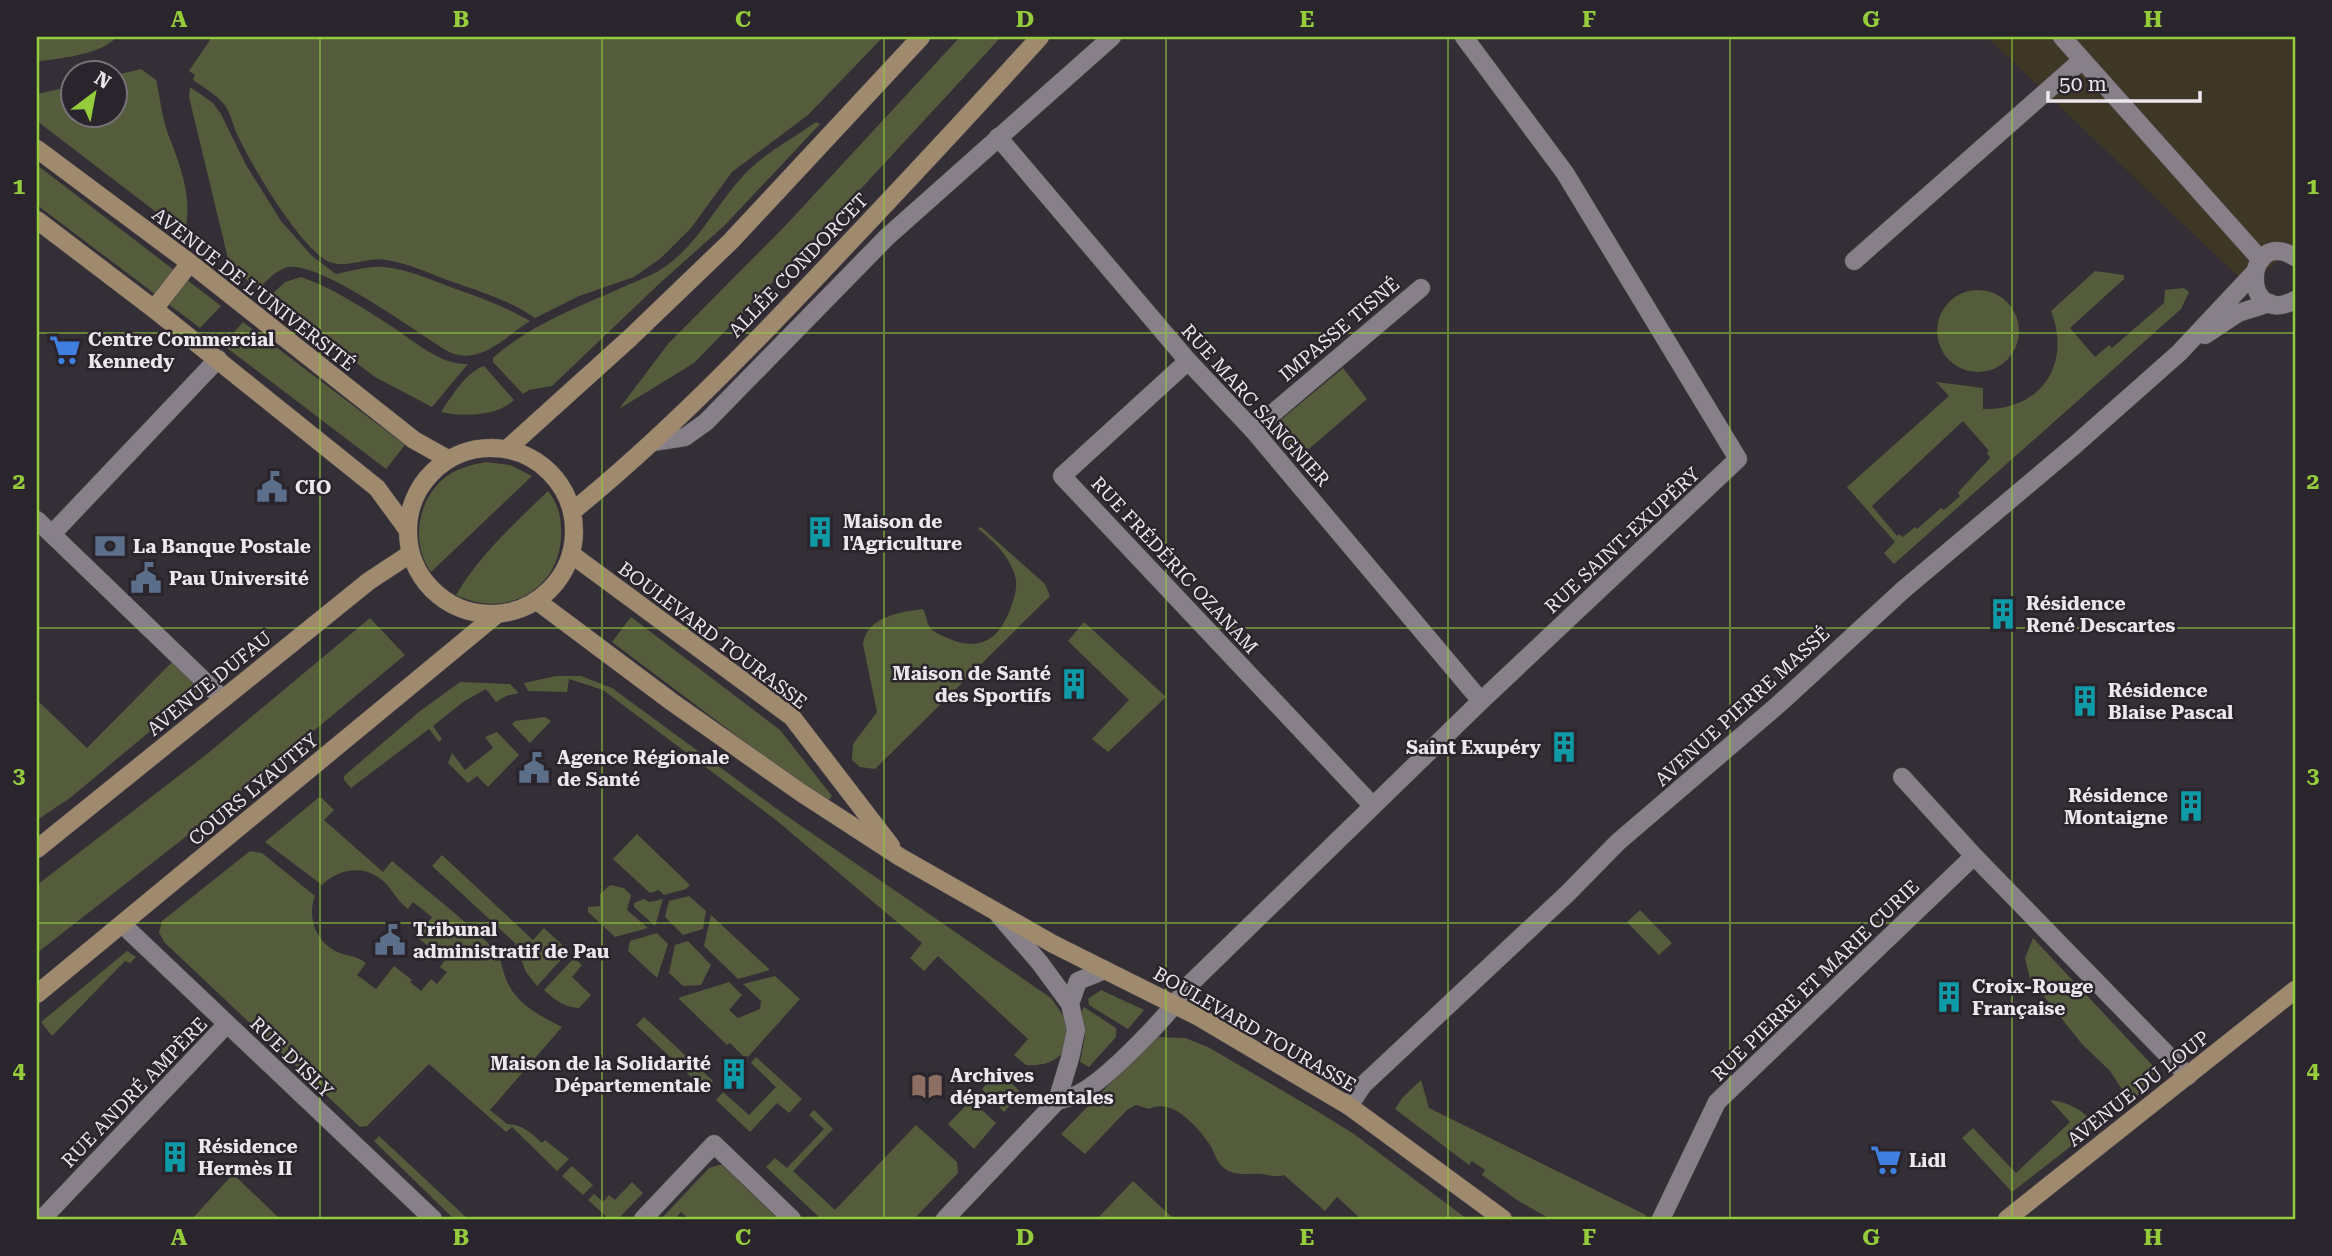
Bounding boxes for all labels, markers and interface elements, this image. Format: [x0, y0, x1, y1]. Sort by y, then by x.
text: A [171, 6, 188, 33]
text: B [453, 6, 469, 33]
text: C [735, 6, 751, 33]
text: D [1016, 6, 1034, 33]
text: E [1300, 6, 1314, 33]
text: F [1582, 6, 1596, 33]
text: G [1862, 6, 1880, 33]
text: H [2144, 6, 2163, 33]
north arrow [60, 60, 130, 130]
scale bar [2048, 60, 2201, 104]
text: N [90, 66, 115, 94]
text: 50 m [2059, 72, 2107, 96]
text: 1 [13, 173, 26, 200]
text: 1 [2307, 173, 2320, 200]
street label: ALLÉE CONDORCET [724, 189, 873, 342]
street label: AVENUE DE L'UNIVERSITÉ [147, 203, 360, 376]
street label: IMPASSE TISNÉ [1275, 272, 1404, 386]
street label: RUE MARC SANGNIER [1177, 319, 1335, 491]
place label: Centre Commercial Kennedy [88, 328, 274, 373]
supermarket icon: Centre Commercial Kennedy [48, 333, 82, 367]
street label: RUE SAINT-EXUPÉRY [1540, 463, 1705, 618]
text: 2 [13, 468, 25, 495]
text: 2 [2307, 468, 2319, 495]
public building icon: CIO [255, 470, 289, 504]
street label: RUE FRÉDÉRIC OZANAM [1086, 472, 1263, 659]
place label: CIO [295, 476, 331, 499]
place label: Maison de l'Agriculture [843, 510, 962, 555]
building icon: Maison de l'Agriculture [803, 515, 837, 549]
bank icon: La Banque Postale [93, 529, 127, 563]
place label: La Banque Postale [133, 535, 311, 558]
street label: BOULEVARD TOURASSE [614, 557, 812, 714]
public building icon: Pau Université [129, 561, 163, 595]
place label: Pau Université [169, 567, 309, 590]
place label: Résidence René Descartes [2026, 592, 2176, 637]
building icon: Résidence René Descartes [1986, 597, 2020, 631]
street label: AVENUE PIERRE MASSÉ [1650, 622, 1834, 791]
street label: AVENUE DUFAU [142, 626, 276, 741]
place label: Maison de Santé des Sportifs [892, 662, 1051, 707]
building icon: Maison de Santé des Sportifs [1057, 667, 1091, 701]
place label: Résidence Blaise Pascal [2108, 679, 2233, 724]
building icon: Résidence Blaise Pascal [2068, 684, 2102, 718]
street label: COURS LYAUTEY [184, 728, 323, 850]
building icon: Saint Exupéry [1547, 730, 1581, 764]
place label: Saint Exupéry [1406, 736, 1542, 759]
place label: Agence Régionale de Santé [557, 746, 729, 791]
public building icon: Agence Régionale de Santé [517, 751, 551, 785]
text: 3 [13, 762, 26, 789]
text: 3 [2307, 762, 2320, 789]
place label: Résidence Montaigne [2064, 784, 2168, 829]
building icon: Résidence Montaigne [2174, 789, 2208, 823]
street label: RUE PIERRE ET MARIE CURIE [1707, 875, 1924, 1086]
place label: Tribunal administratif de Pau [413, 918, 610, 963]
public building icon: Tribunal administratif de Pau [373, 923, 407, 957]
street label: BOULEVARD TOURASSE [1149, 962, 1360, 1097]
place label: Croix-Rouge Française [1972, 975, 2093, 1020]
building icon: Croix-Rouge Française [1932, 980, 1966, 1014]
street label: RUE D'ISLY [245, 1012, 338, 1103]
street label: RUE ANDRÉ AMPÈRE [57, 1013, 212, 1172]
street label: AVENUE DU LOUP [2063, 1026, 2214, 1151]
place label: Maison de la Solidarité Départementale [490, 1052, 711, 1097]
text: 4 [13, 1057, 26, 1084]
building icon: Maison de la Solidarité Départementale [717, 1057, 751, 1091]
text: 4 [2307, 1057, 2320, 1084]
place label: Archives départementales [950, 1064, 1114, 1109]
library icon: Archives départementales [910, 1069, 944, 1103]
place label: Résidence Hermès II [198, 1135, 298, 1180]
building icon: Résidence Hermès II [158, 1140, 192, 1174]
supermarket icon: Lidl [1869, 1143, 1903, 1177]
place label: Lidl [1909, 1149, 1946, 1172]
text: A [171, 1224, 188, 1251]
text: B [453, 1224, 469, 1251]
text: C [735, 1224, 751, 1251]
text: D [1016, 1224, 1034, 1251]
text: E [1300, 1224, 1314, 1251]
text: F [1582, 1224, 1596, 1251]
text: G [1862, 1224, 1880, 1251]
text: H [2144, 1224, 2163, 1251]

